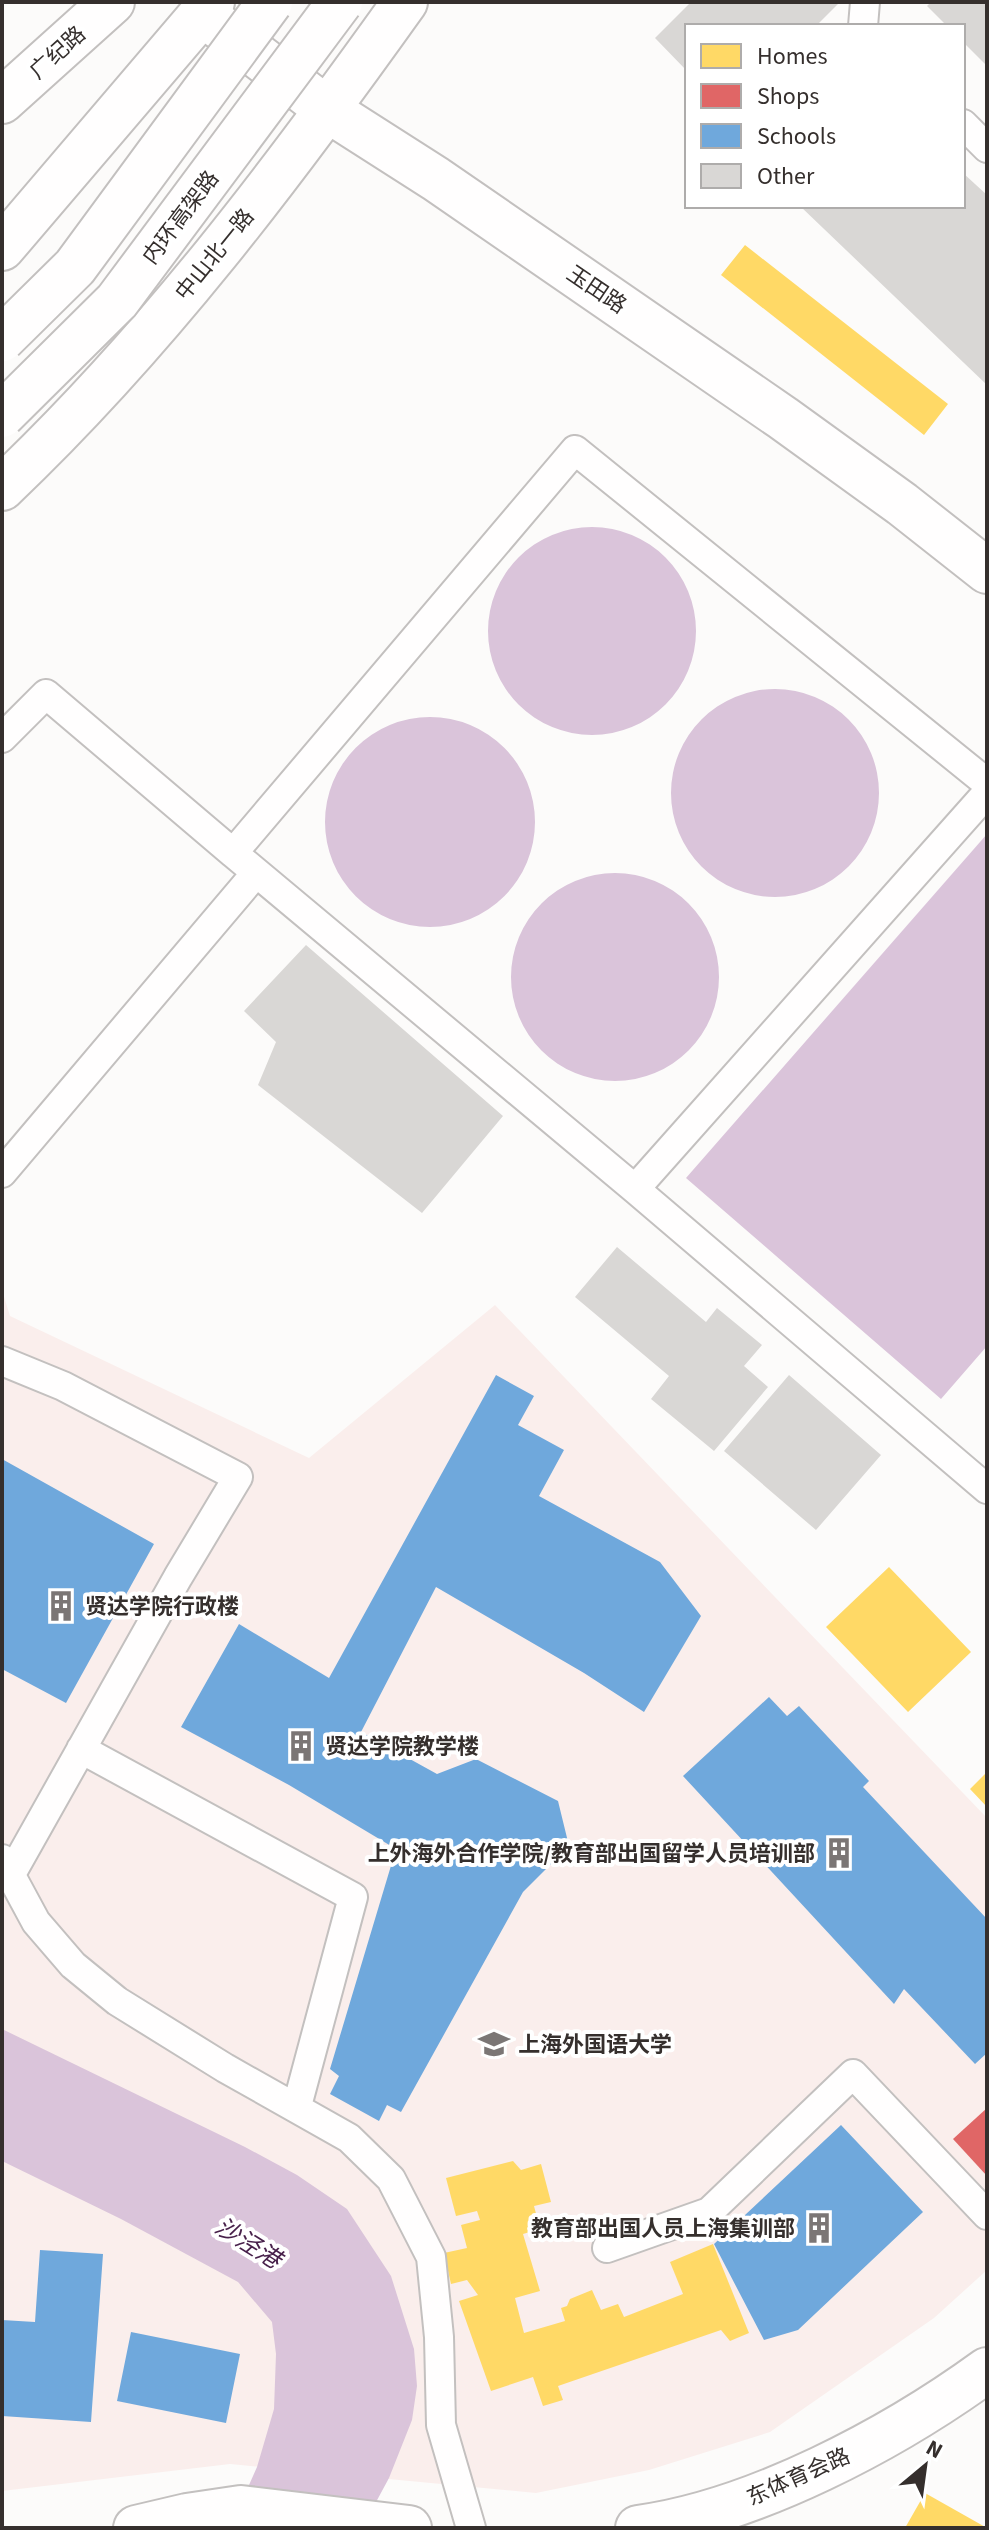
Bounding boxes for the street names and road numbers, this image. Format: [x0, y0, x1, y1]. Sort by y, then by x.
street label: 广纪路 [22, 19, 93, 87]
street label: 内环高架路 [135, 164, 227, 271]
street label: 中山北一路 [168, 202, 262, 307]
street label: 玉田路 [560, 258, 633, 322]
street label: 东体育会路 [742, 2440, 855, 2514]

